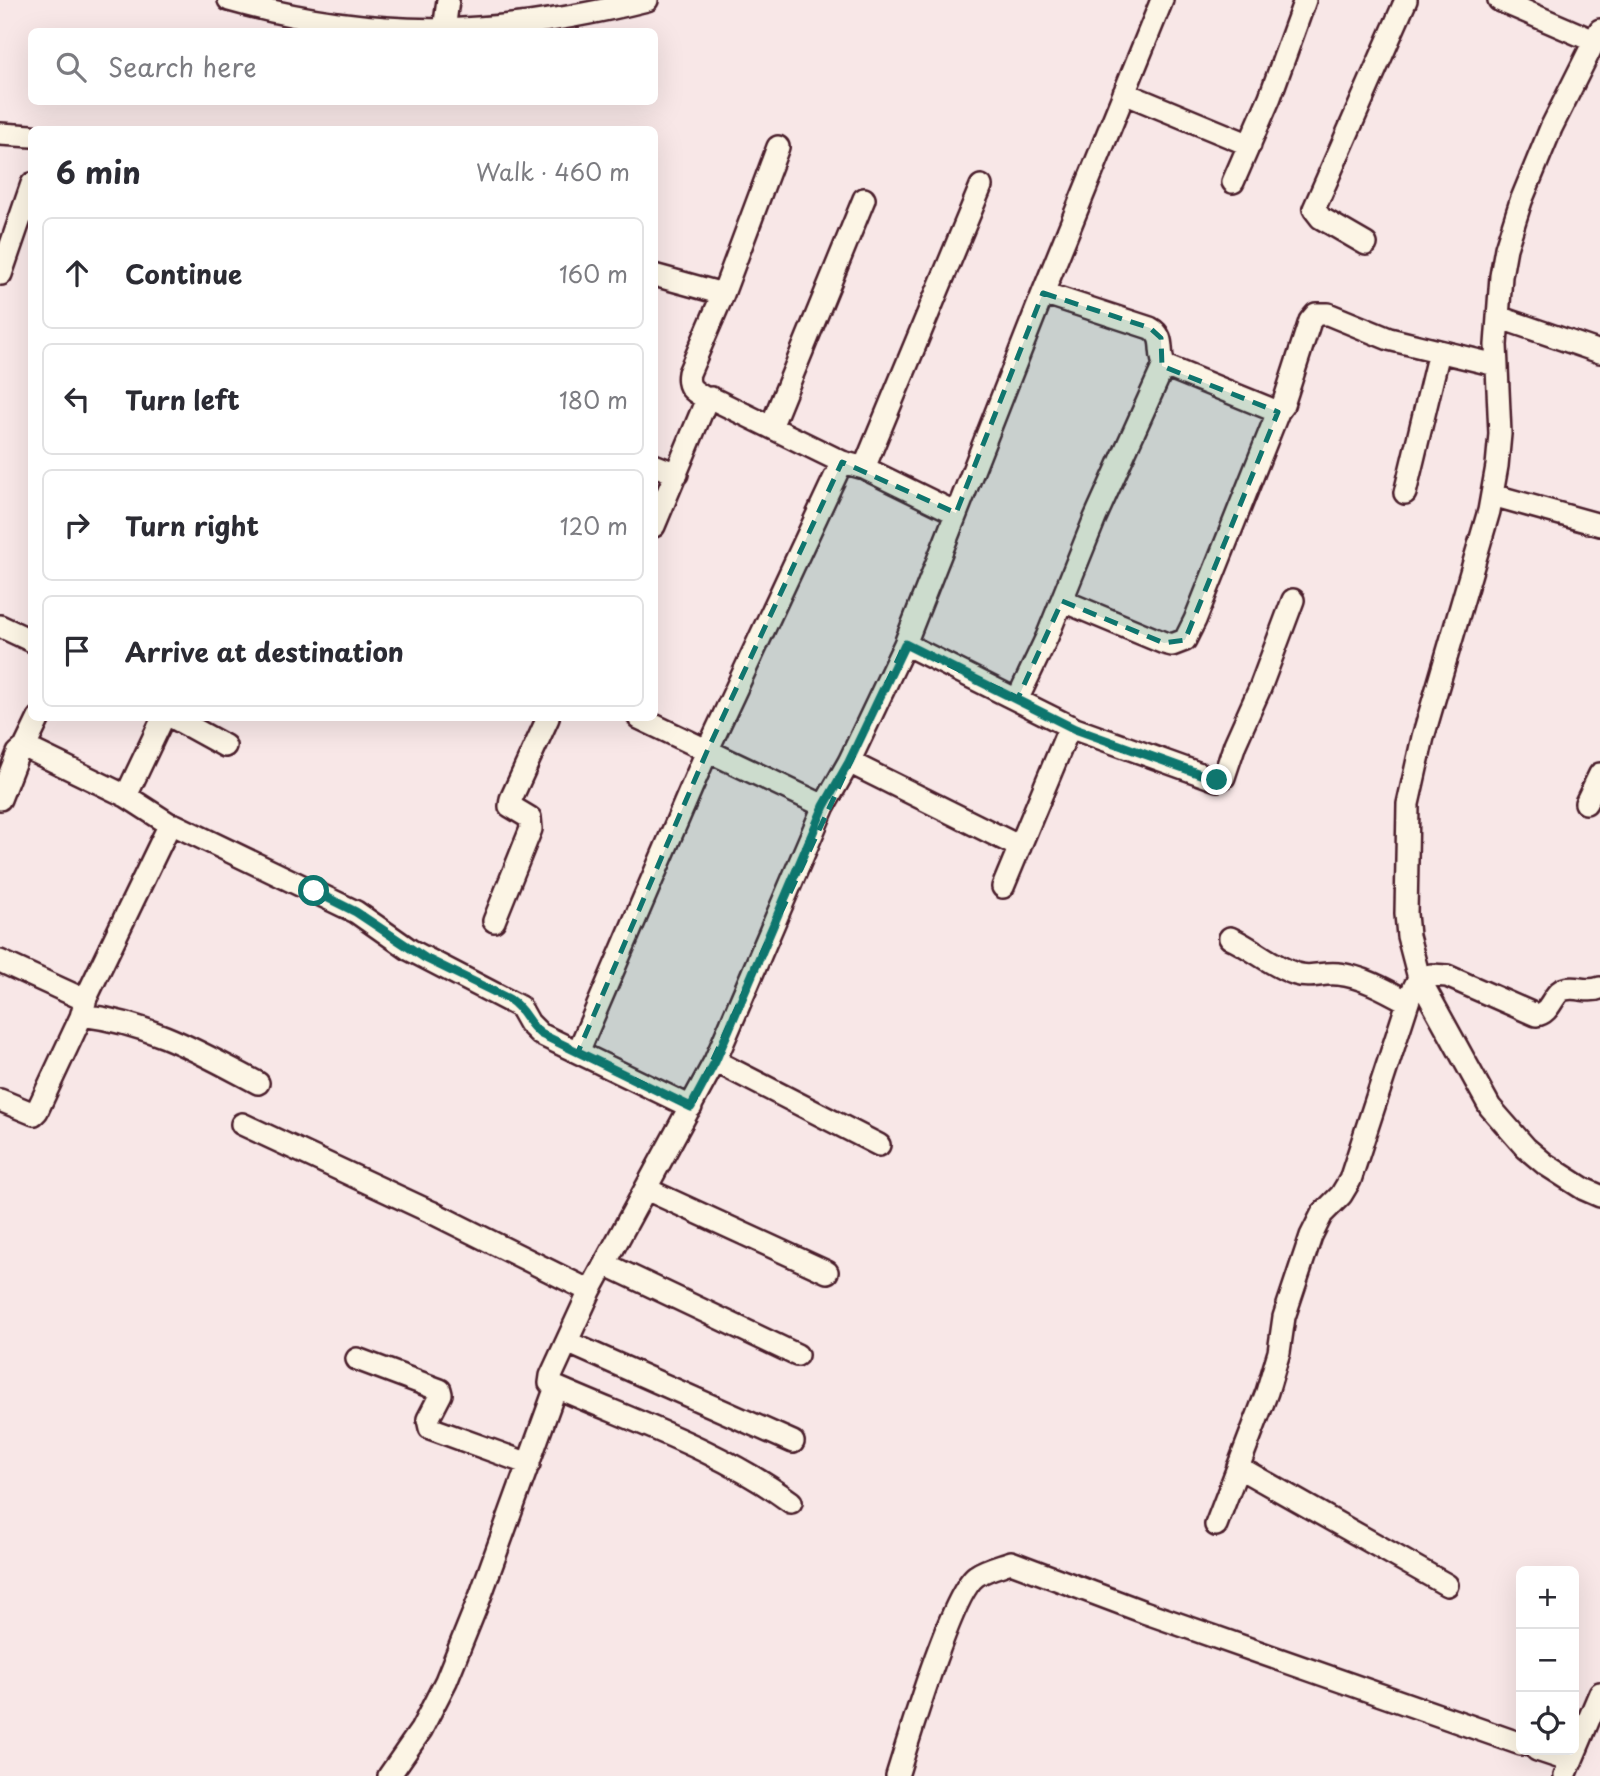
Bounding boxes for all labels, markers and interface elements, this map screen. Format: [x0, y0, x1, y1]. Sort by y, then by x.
search box [28, 28, 658, 105]
text: Search here [108, 47, 257, 86]
icon: search [52, 48, 90, 86]
text: 6 min [56, 149, 141, 194]
text: Walk · 460 m [476, 154, 630, 189]
icon: ahead [58, 254, 96, 292]
text: Continue [125, 254, 242, 293]
text: 160 m [559, 256, 628, 291]
icon: left [58, 380, 96, 418]
text: Turn left [125, 380, 240, 419]
text: 180 m [559, 382, 628, 417]
icon: right [58, 506, 96, 544]
text: Turn right [125, 506, 259, 545]
text: 120 m [560, 508, 628, 543]
icon: arrive [58, 632, 96, 670]
text: Arrive at destination [125, 632, 404, 671]
route end [1201, 764, 1232, 795]
route start [298, 875, 329, 906]
map controls [1516, 1566, 1579, 1755]
button: + [1516, 1566, 1579, 1629]
button: − [1516, 1629, 1579, 1692]
button: locate [1516, 1692, 1579, 1755]

